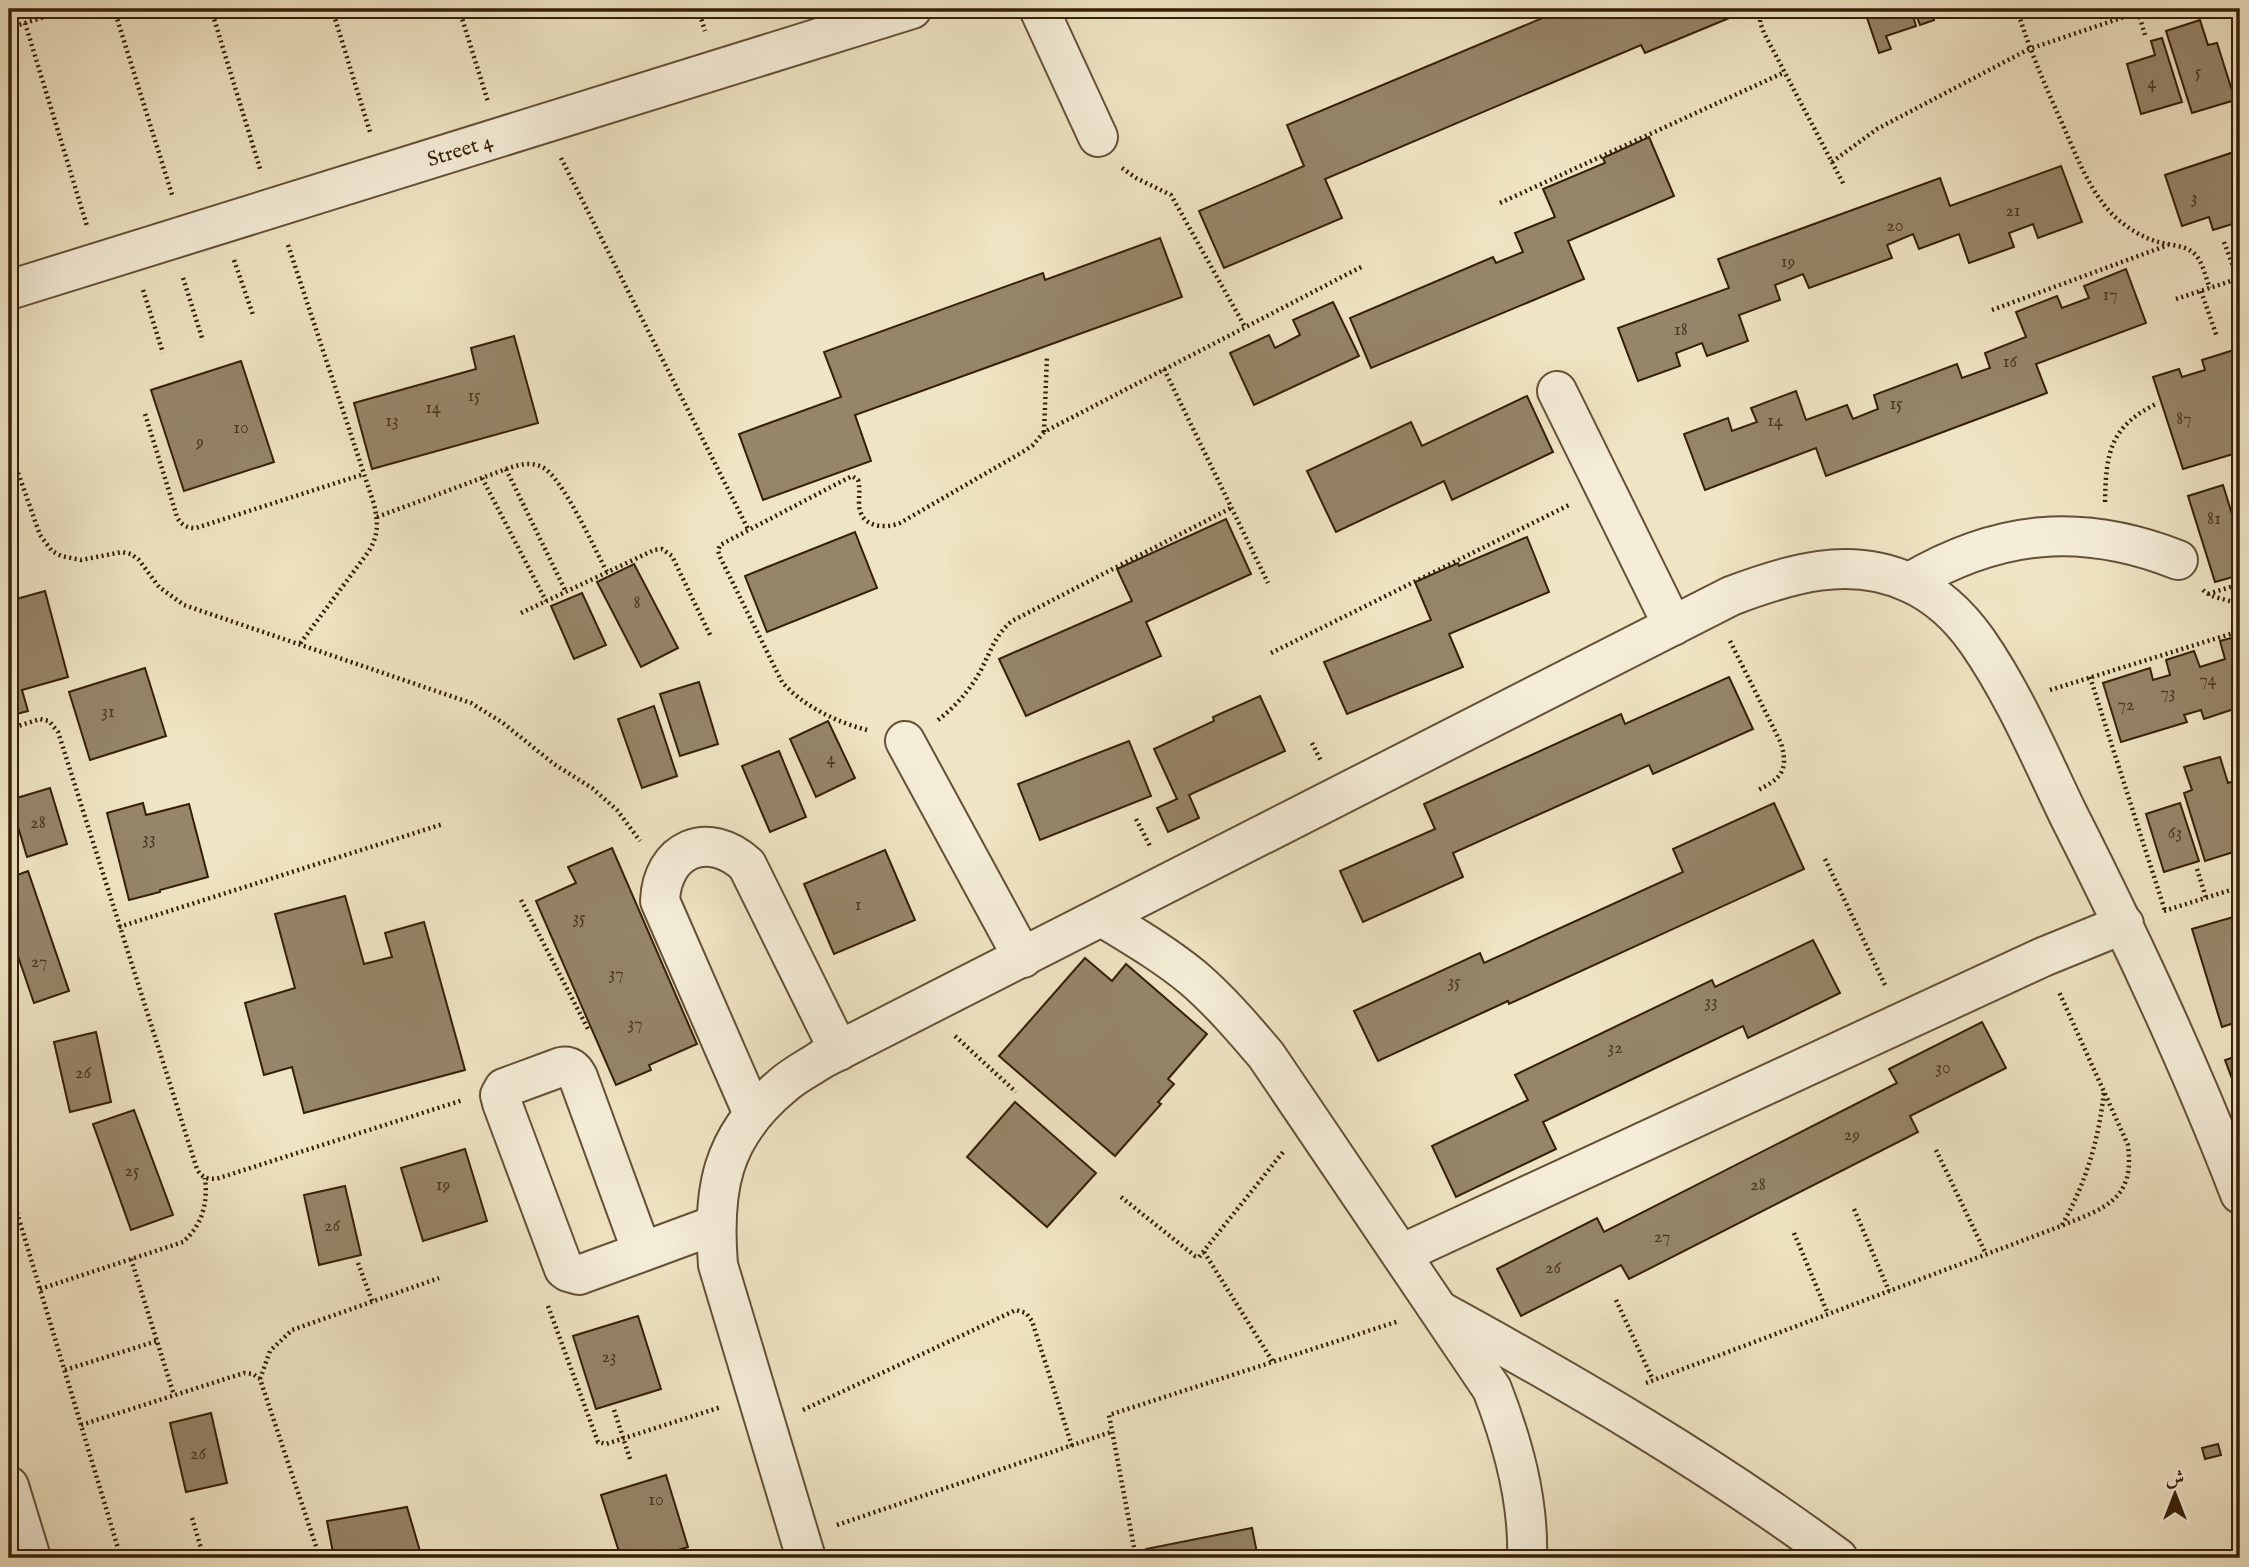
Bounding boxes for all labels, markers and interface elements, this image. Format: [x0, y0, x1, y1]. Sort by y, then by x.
house number: 5 [2195, 61, 2202, 84]
house number: 4 [2148, 72, 2157, 95]
street label: Street 4 [424, 128, 497, 174]
house number: 3 [2191, 187, 2197, 210]
house number: 21 [2005, 200, 2021, 223]
house number: 20 [1886, 215, 1904, 238]
house number: 19 [1781, 251, 1795, 274]
house number: 17 [2102, 284, 2118, 307]
house number: 18 [1674, 319, 1688, 342]
house number: 16 [2003, 351, 2018, 374]
house number: 15 [467, 385, 481, 408]
house number: 15 [1889, 393, 1903, 416]
house number: 14 [425, 397, 441, 420]
house number: 87 [2176, 408, 2192, 431]
house number: 13 [385, 410, 399, 433]
house number: 14 [1767, 410, 1783, 433]
house number: 10 [233, 417, 249, 440]
house number: 9 [195, 431, 204, 454]
house number: 81 [2207, 508, 2221, 531]
house number: 8 [633, 592, 641, 615]
house number: 74 [2199, 669, 2217, 692]
house number: 73 [2160, 682, 2176, 705]
house number: 72 [2118, 694, 2134, 717]
house number: 31 [101, 701, 115, 724]
house number: 4 [827, 748, 836, 771]
house number: 28 [30, 812, 46, 835]
house number: 63 [2168, 822, 2182, 845]
house number: 33 [142, 828, 156, 851]
house number: 1 [855, 894, 861, 917]
house number: 35 [572, 907, 586, 930]
house number: 27 [31, 951, 47, 974]
house number: 37 [608, 963, 624, 986]
house number: 35 [1447, 971, 1461, 994]
house number: 33 [1704, 991, 1718, 1014]
house number: 37 [627, 1013, 643, 1036]
house number: 32 [1607, 1037, 1623, 1060]
house number: 30 [1935, 1057, 1951, 1080]
house number: 26 [75, 1062, 91, 1085]
house number: 29 [1844, 1124, 1860, 1147]
house number: 25 [125, 1160, 140, 1183]
house number: 19 [436, 1174, 450, 1197]
house number: 28 [1750, 1174, 1766, 1197]
house number: 26 [324, 1215, 340, 1238]
house number: 27 [1654, 1226, 1670, 1249]
house number: 26 [1545, 1257, 1561, 1280]
house number: 23 [601, 1346, 617, 1369]
house number: 26 [190, 1443, 206, 1466]
north arrow [2140, 1458, 2210, 1528]
text: ش [2166, 1467, 2184, 1491]
house number: 10 [648, 1489, 664, 1512]

